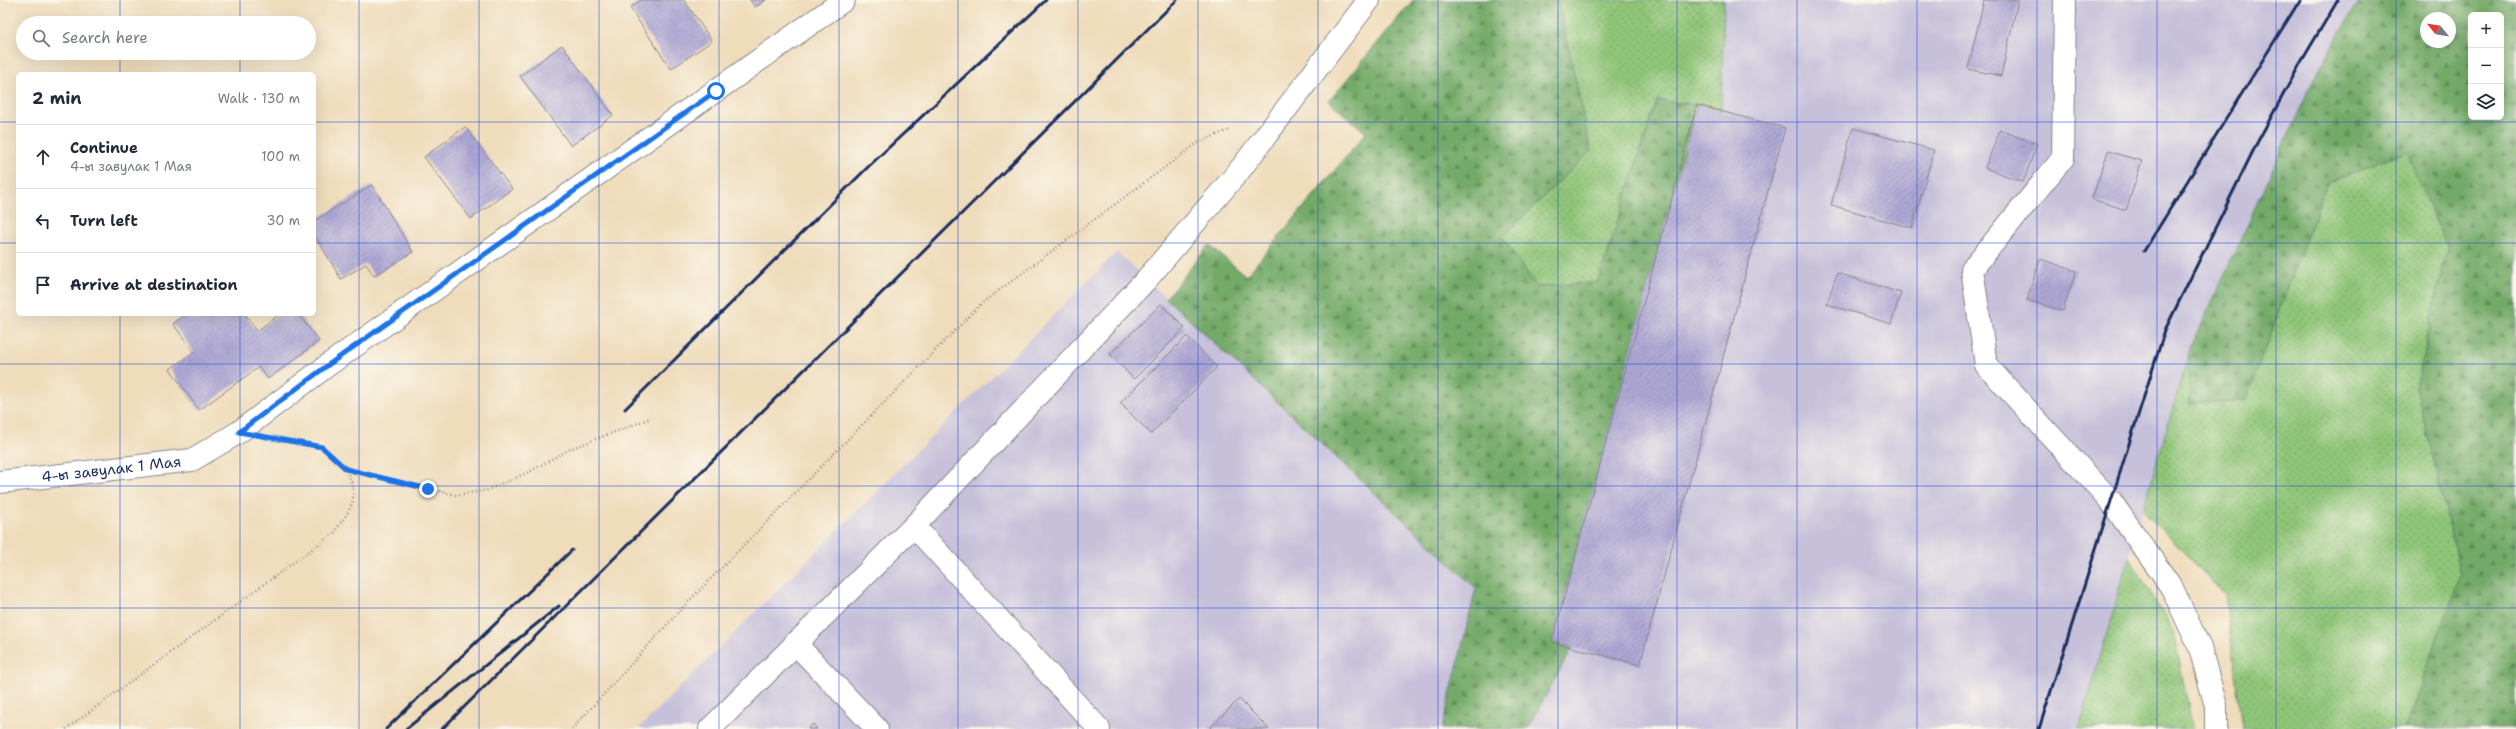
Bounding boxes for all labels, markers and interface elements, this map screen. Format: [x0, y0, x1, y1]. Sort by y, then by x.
north arrow [2420, 12, 2456, 48]
map controls [2468, 12, 2504, 120]
button: + [2468, 12, 2504, 48]
search box [16, 16, 316, 60]
icon: search [30, 27, 52, 49]
text: Search here [62, 28, 148, 48]
button: − [2468, 48, 2504, 84]
route start [707, 82, 725, 100]
button: layers [2468, 84, 2504, 120]
text: 2 min [32, 87, 82, 109]
text: Walk · 130 m [218, 90, 300, 107]
text: Continue [70, 138, 138, 158]
icon: ahead [32, 146, 54, 168]
text: 100 m [261, 148, 300, 165]
text: 4-ы завулак 1 Мая [70, 158, 192, 175]
icon: left [32, 210, 54, 232]
text: Turn left [70, 211, 138, 231]
text: 30 m [266, 212, 300, 229]
icon: arrive [32, 274, 54, 296]
text: Arrive at destination [70, 275, 238, 295]
street label: 4-ы завулак 1 Мая [40, 451, 182, 487]
route end [419, 480, 437, 498]

